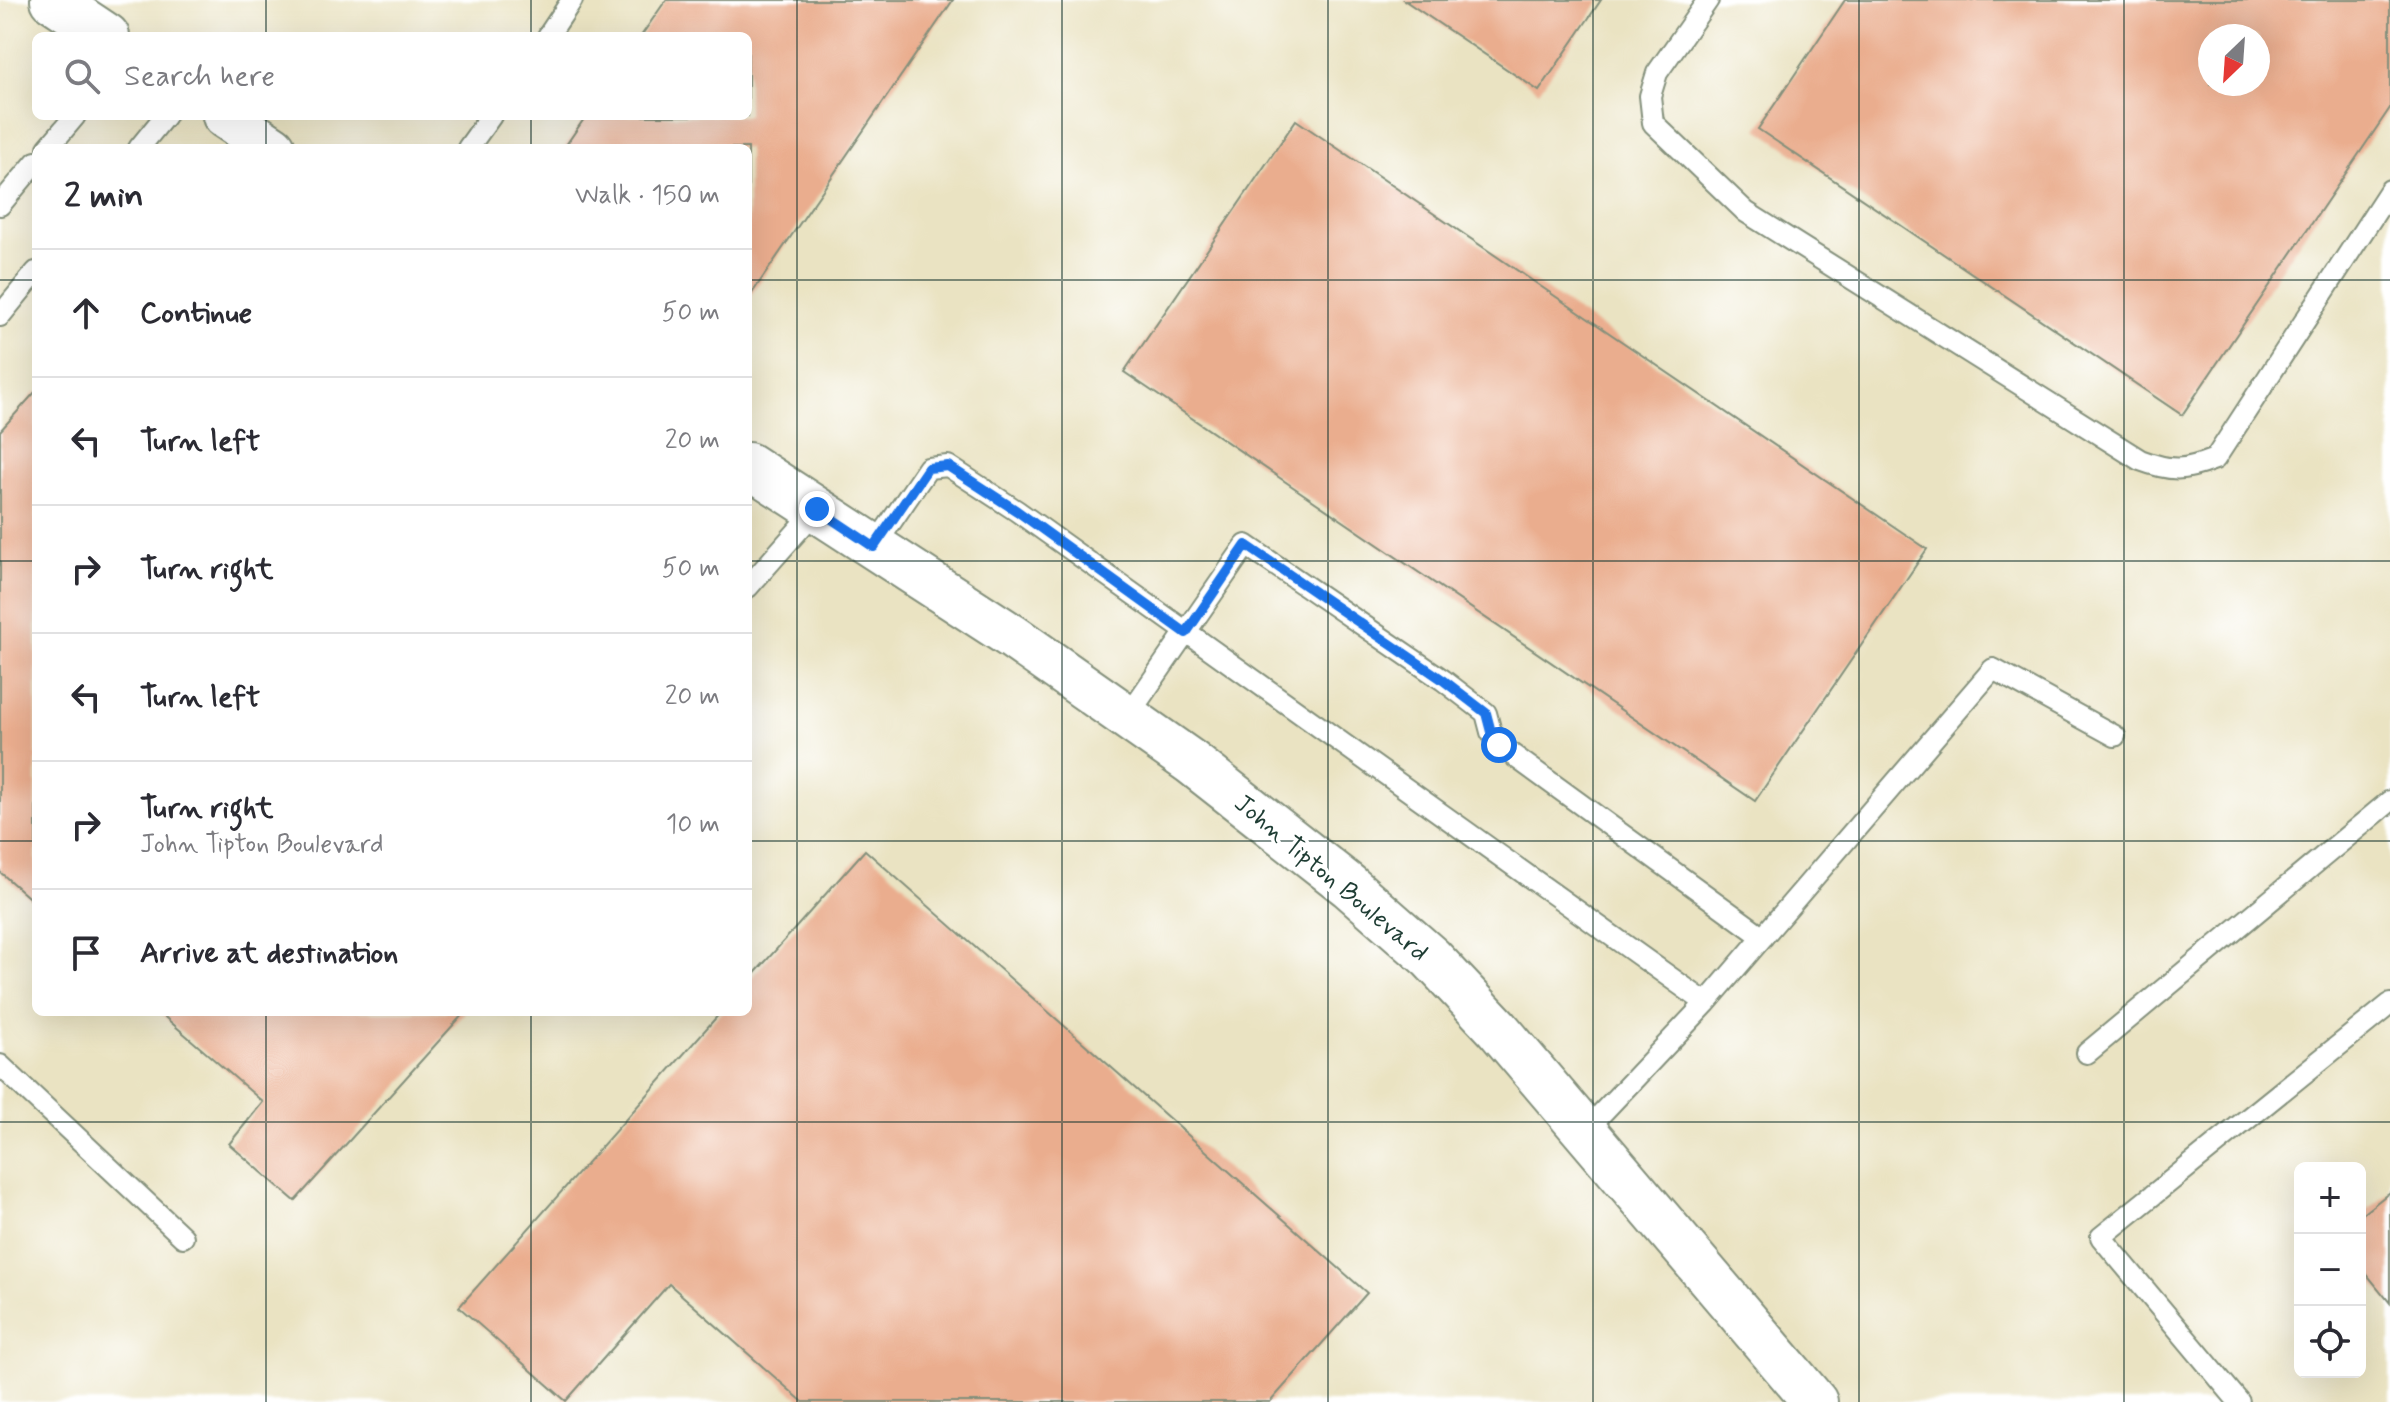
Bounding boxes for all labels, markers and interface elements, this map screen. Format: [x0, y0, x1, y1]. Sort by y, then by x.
north arrow [2198, 24, 2270, 96]
search box [32, 32, 752, 120]
icon: search [60, 54, 104, 98]
text: Search here [124, 57, 275, 96]
text: 2 min [64, 174, 144, 219]
text: Walk · 150 m [575, 179, 720, 213]
icon: ahead [64, 291, 108, 335]
text: Continue [140, 294, 252, 333]
text: 50 m [662, 296, 720, 330]
icon: left [64, 419, 108, 463]
text: Turn left [140, 422, 260, 461]
text: 20 m [665, 424, 720, 458]
route end [799, 491, 835, 527]
icon: right [64, 547, 108, 591]
text: Turn right [140, 550, 273, 589]
text: 50 m [662, 552, 720, 586]
icon: left [64, 675, 108, 719]
text: Turn left [140, 678, 260, 717]
text: 20 m [665, 680, 720, 714]
route start [1481, 727, 1517, 763]
street label: John Tipton Boulevard [1226, 787, 1435, 970]
text: Turn right [140, 789, 273, 828]
icon: right [64, 803, 108, 847]
text: 10 m [666, 808, 720, 842]
text: John Tipton Boulevard [140, 828, 384, 862]
icon: arrive [64, 931, 108, 975]
text: Arrive at destination [140, 934, 398, 973]
map controls [2294, 1162, 2366, 1378]
button: + [2294, 1162, 2366, 1234]
button: − [2294, 1234, 2366, 1306]
button: locate [2294, 1306, 2366, 1378]

